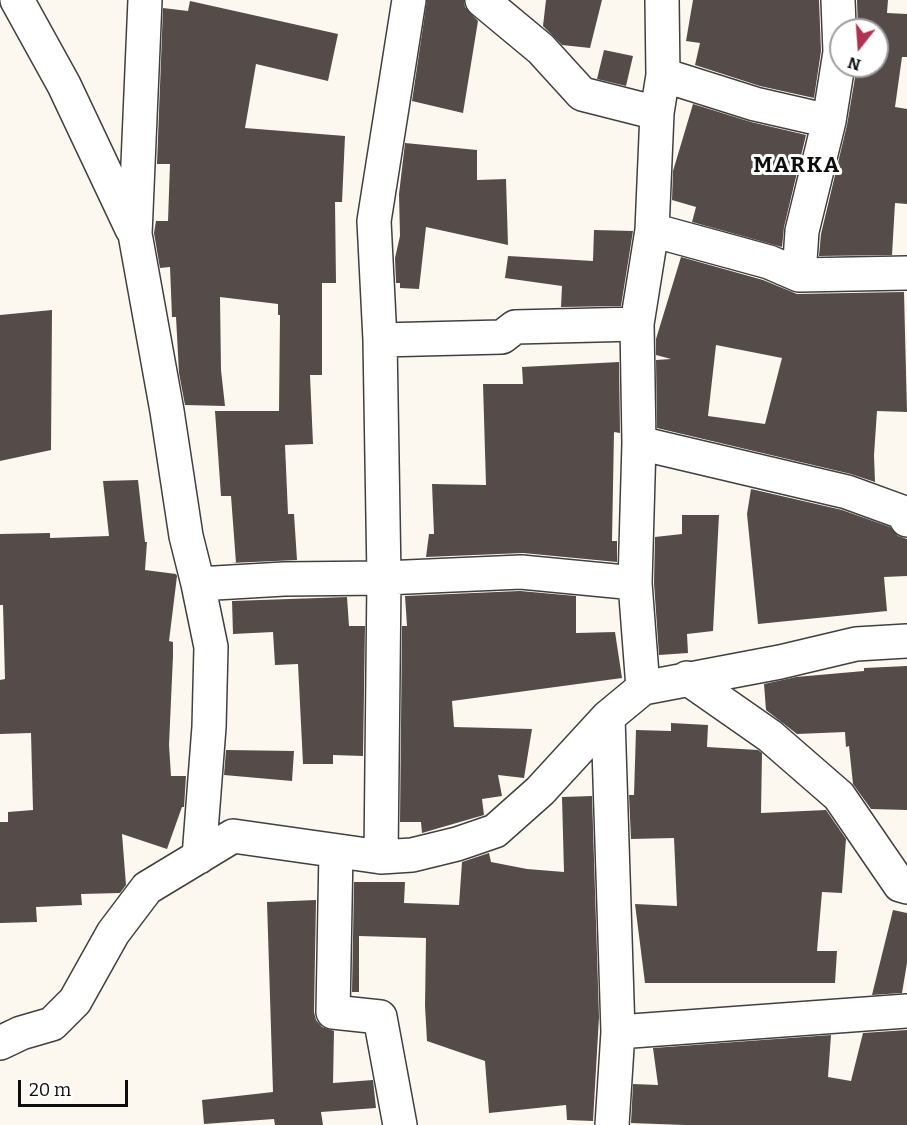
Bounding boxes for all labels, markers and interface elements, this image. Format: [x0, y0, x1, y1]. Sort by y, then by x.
north arrow [829, 18, 889, 78]
text: N [845, 53, 863, 75]
district label: MARKA [753, 153, 841, 179]
scale bar [21, 1068, 130, 1106]
text: 20 m [29, 1079, 71, 1101]

